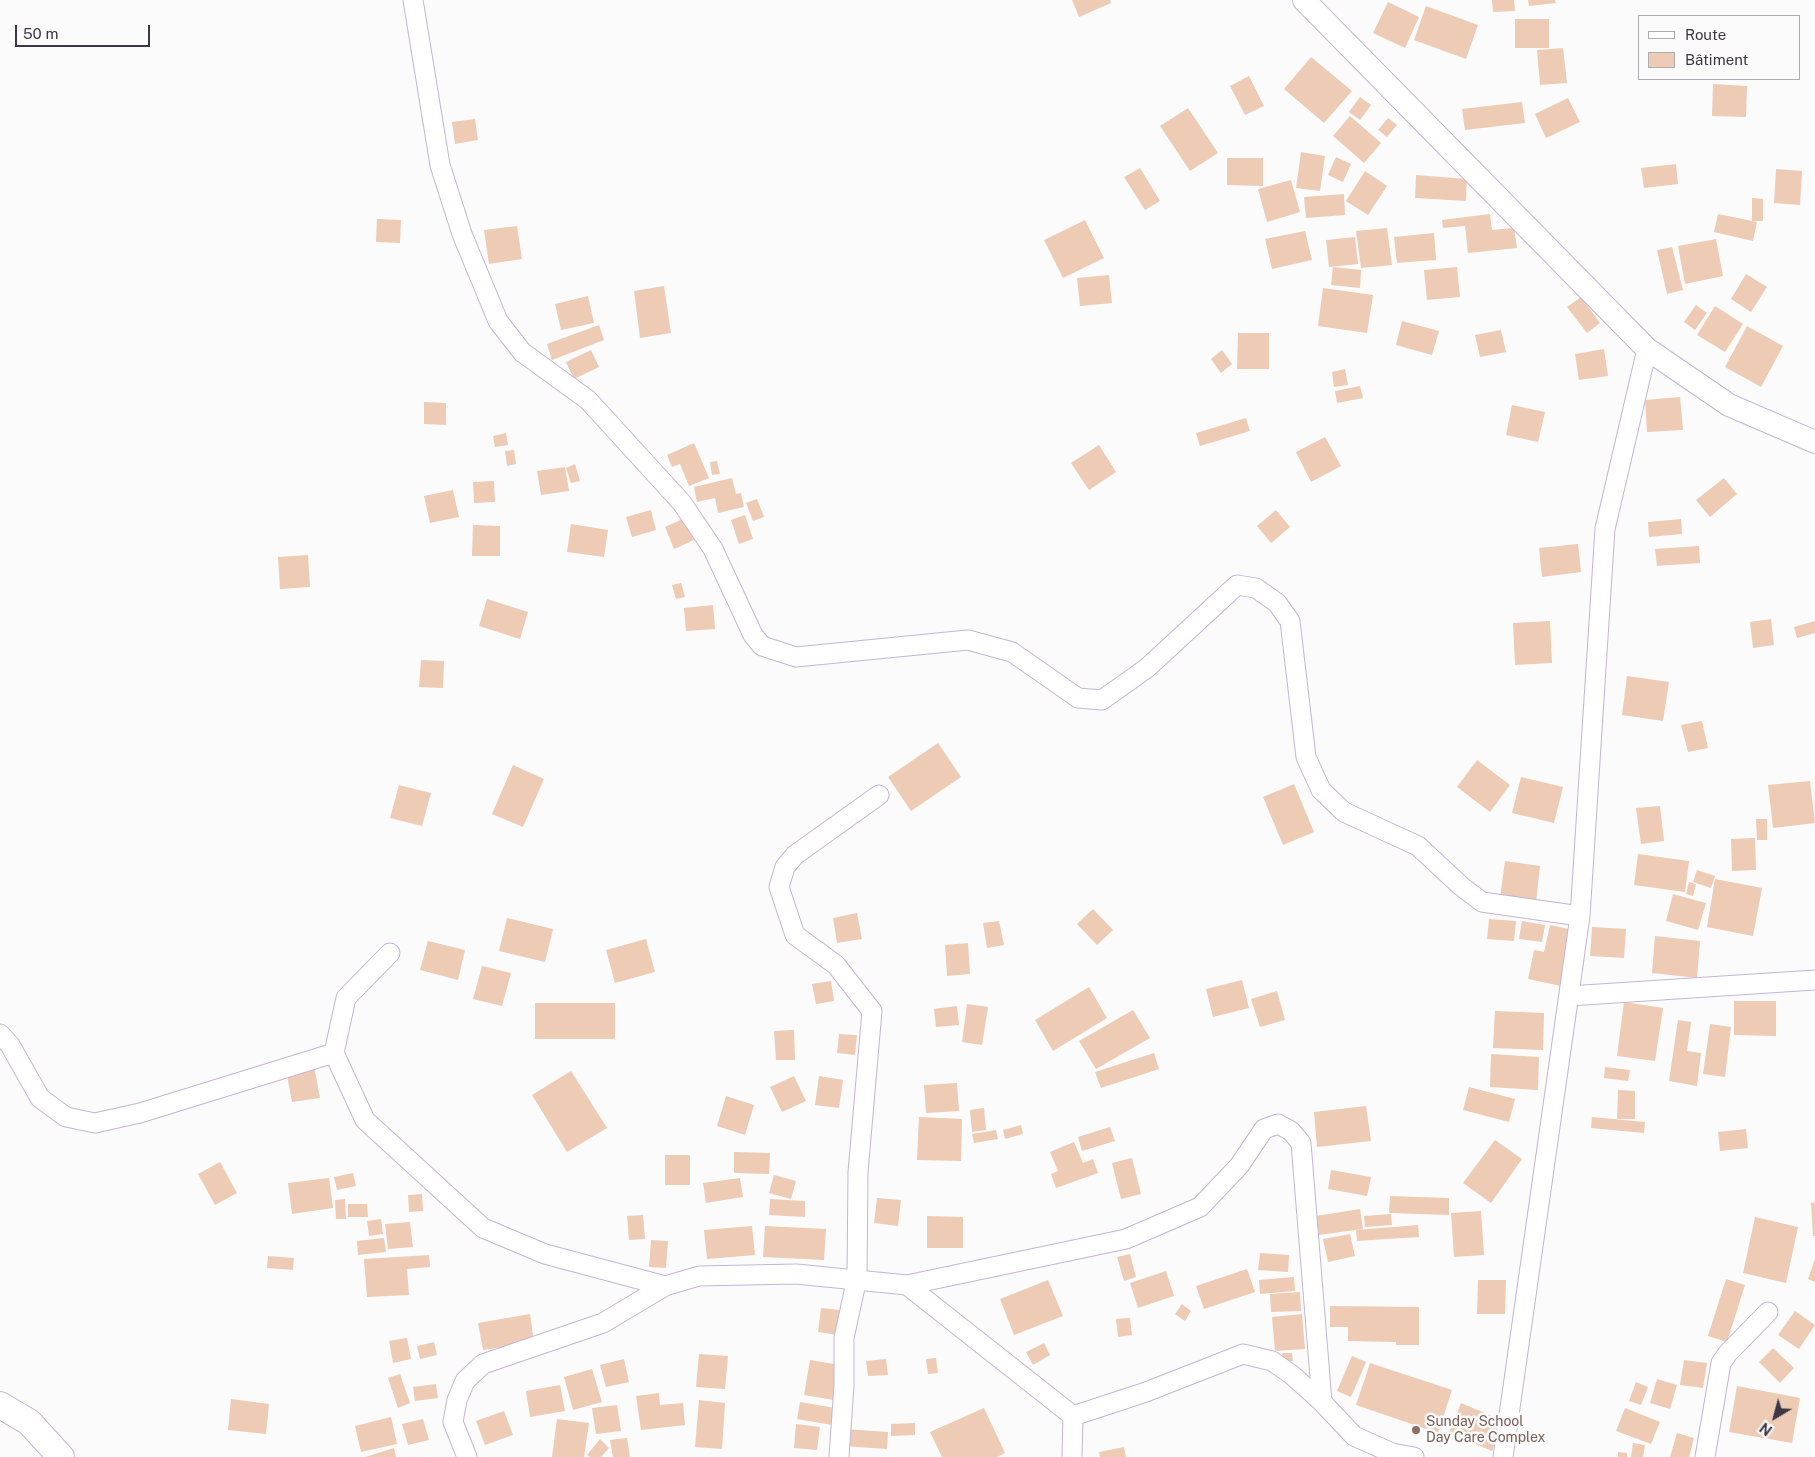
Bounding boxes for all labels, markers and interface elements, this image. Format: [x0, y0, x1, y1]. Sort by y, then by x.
scale bar [18, 15, 152, 47]
legend [1638, 15, 1800, 80]
text: 50 m [23, 25, 58, 42]
text: Route [1685, 26, 1726, 43]
text: Bâtiment [1685, 51, 1748, 68]
north arrow [1750, 1392, 1800, 1442]
place label: Sunday School Day Care Complex [1426, 1414, 1545, 1446]
text: N [1757, 1419, 1775, 1439]
marker: Sunday School Day Care Complex [1410, 1424, 1422, 1436]

